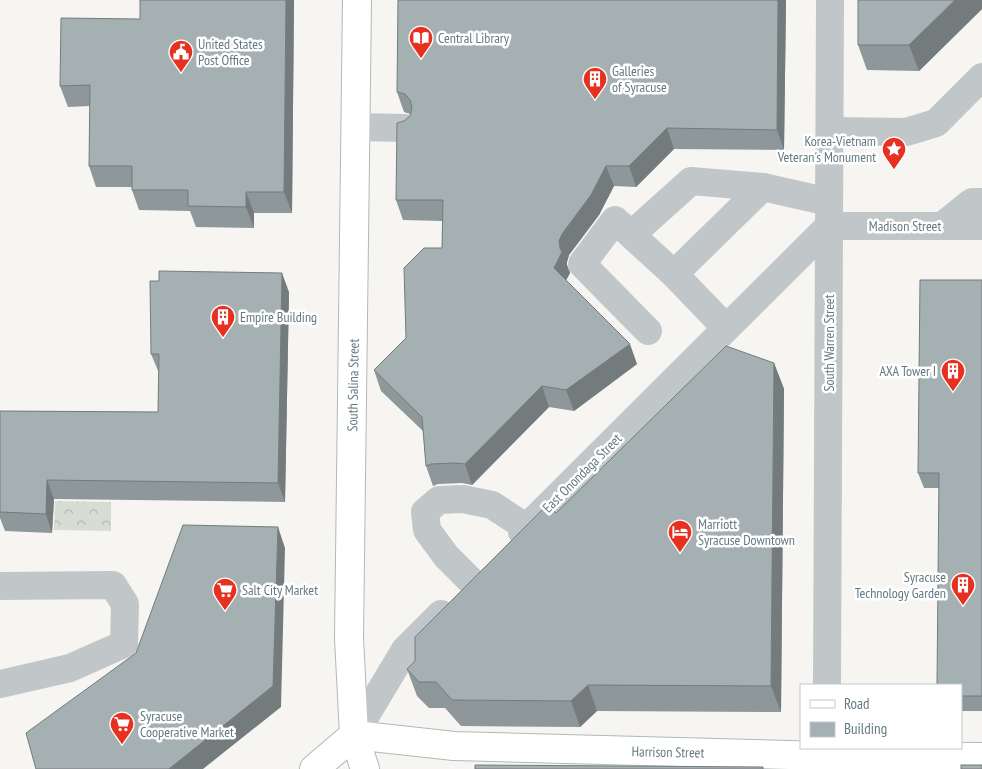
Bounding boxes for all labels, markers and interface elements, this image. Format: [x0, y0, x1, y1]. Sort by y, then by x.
library icon: Central Library [408, 25, 434, 59]
place label: Central Library [438, 29, 510, 47]
place label: United States Post Office [198, 35, 263, 69]
public building icon: United States Post Office [168, 39, 194, 73]
place label: Galleries of Syracuse [612, 62, 667, 96]
building icon: Galleries of Syracuse [582, 66, 608, 100]
place label: Korea-Vietnam Veteran's Monument [777, 132, 876, 166]
place icon: Korea-Vietnam Veteran's Monument [881, 136, 907, 170]
street label: Madison Street [869, 217, 941, 235]
street label: South Warren Street [820, 294, 838, 391]
building icon: Empire Building [210, 304, 236, 338]
place label: Empire Building [240, 308, 317, 326]
street label: South Salina Street [343, 338, 363, 431]
building icon: AXA Tower I [940, 358, 966, 392]
place label: AXA Tower I [880, 362, 936, 380]
street label: East Onondaga Street [539, 430, 625, 516]
place label: Marriott Syracuse Downtown [698, 515, 795, 549]
hotel icon: Marriott Syracuse Downtown [667, 519, 693, 553]
place label: Syracuse Technology Garden [855, 568, 946, 602]
building icon: Syracuse Technology Garden [950, 572, 976, 606]
supermarket icon: Salt City Market [212, 577, 238, 611]
place label: Salt City Market [242, 581, 318, 599]
legend [800, 684, 962, 749]
text: Road [844, 694, 870, 713]
place label: Syracuse Cooperative Market [140, 707, 234, 741]
supermarket icon: Syracuse Cooperative Market [109, 711, 135, 745]
text: Building [844, 719, 887, 738]
street label: Harrison Street [631, 742, 705, 762]

